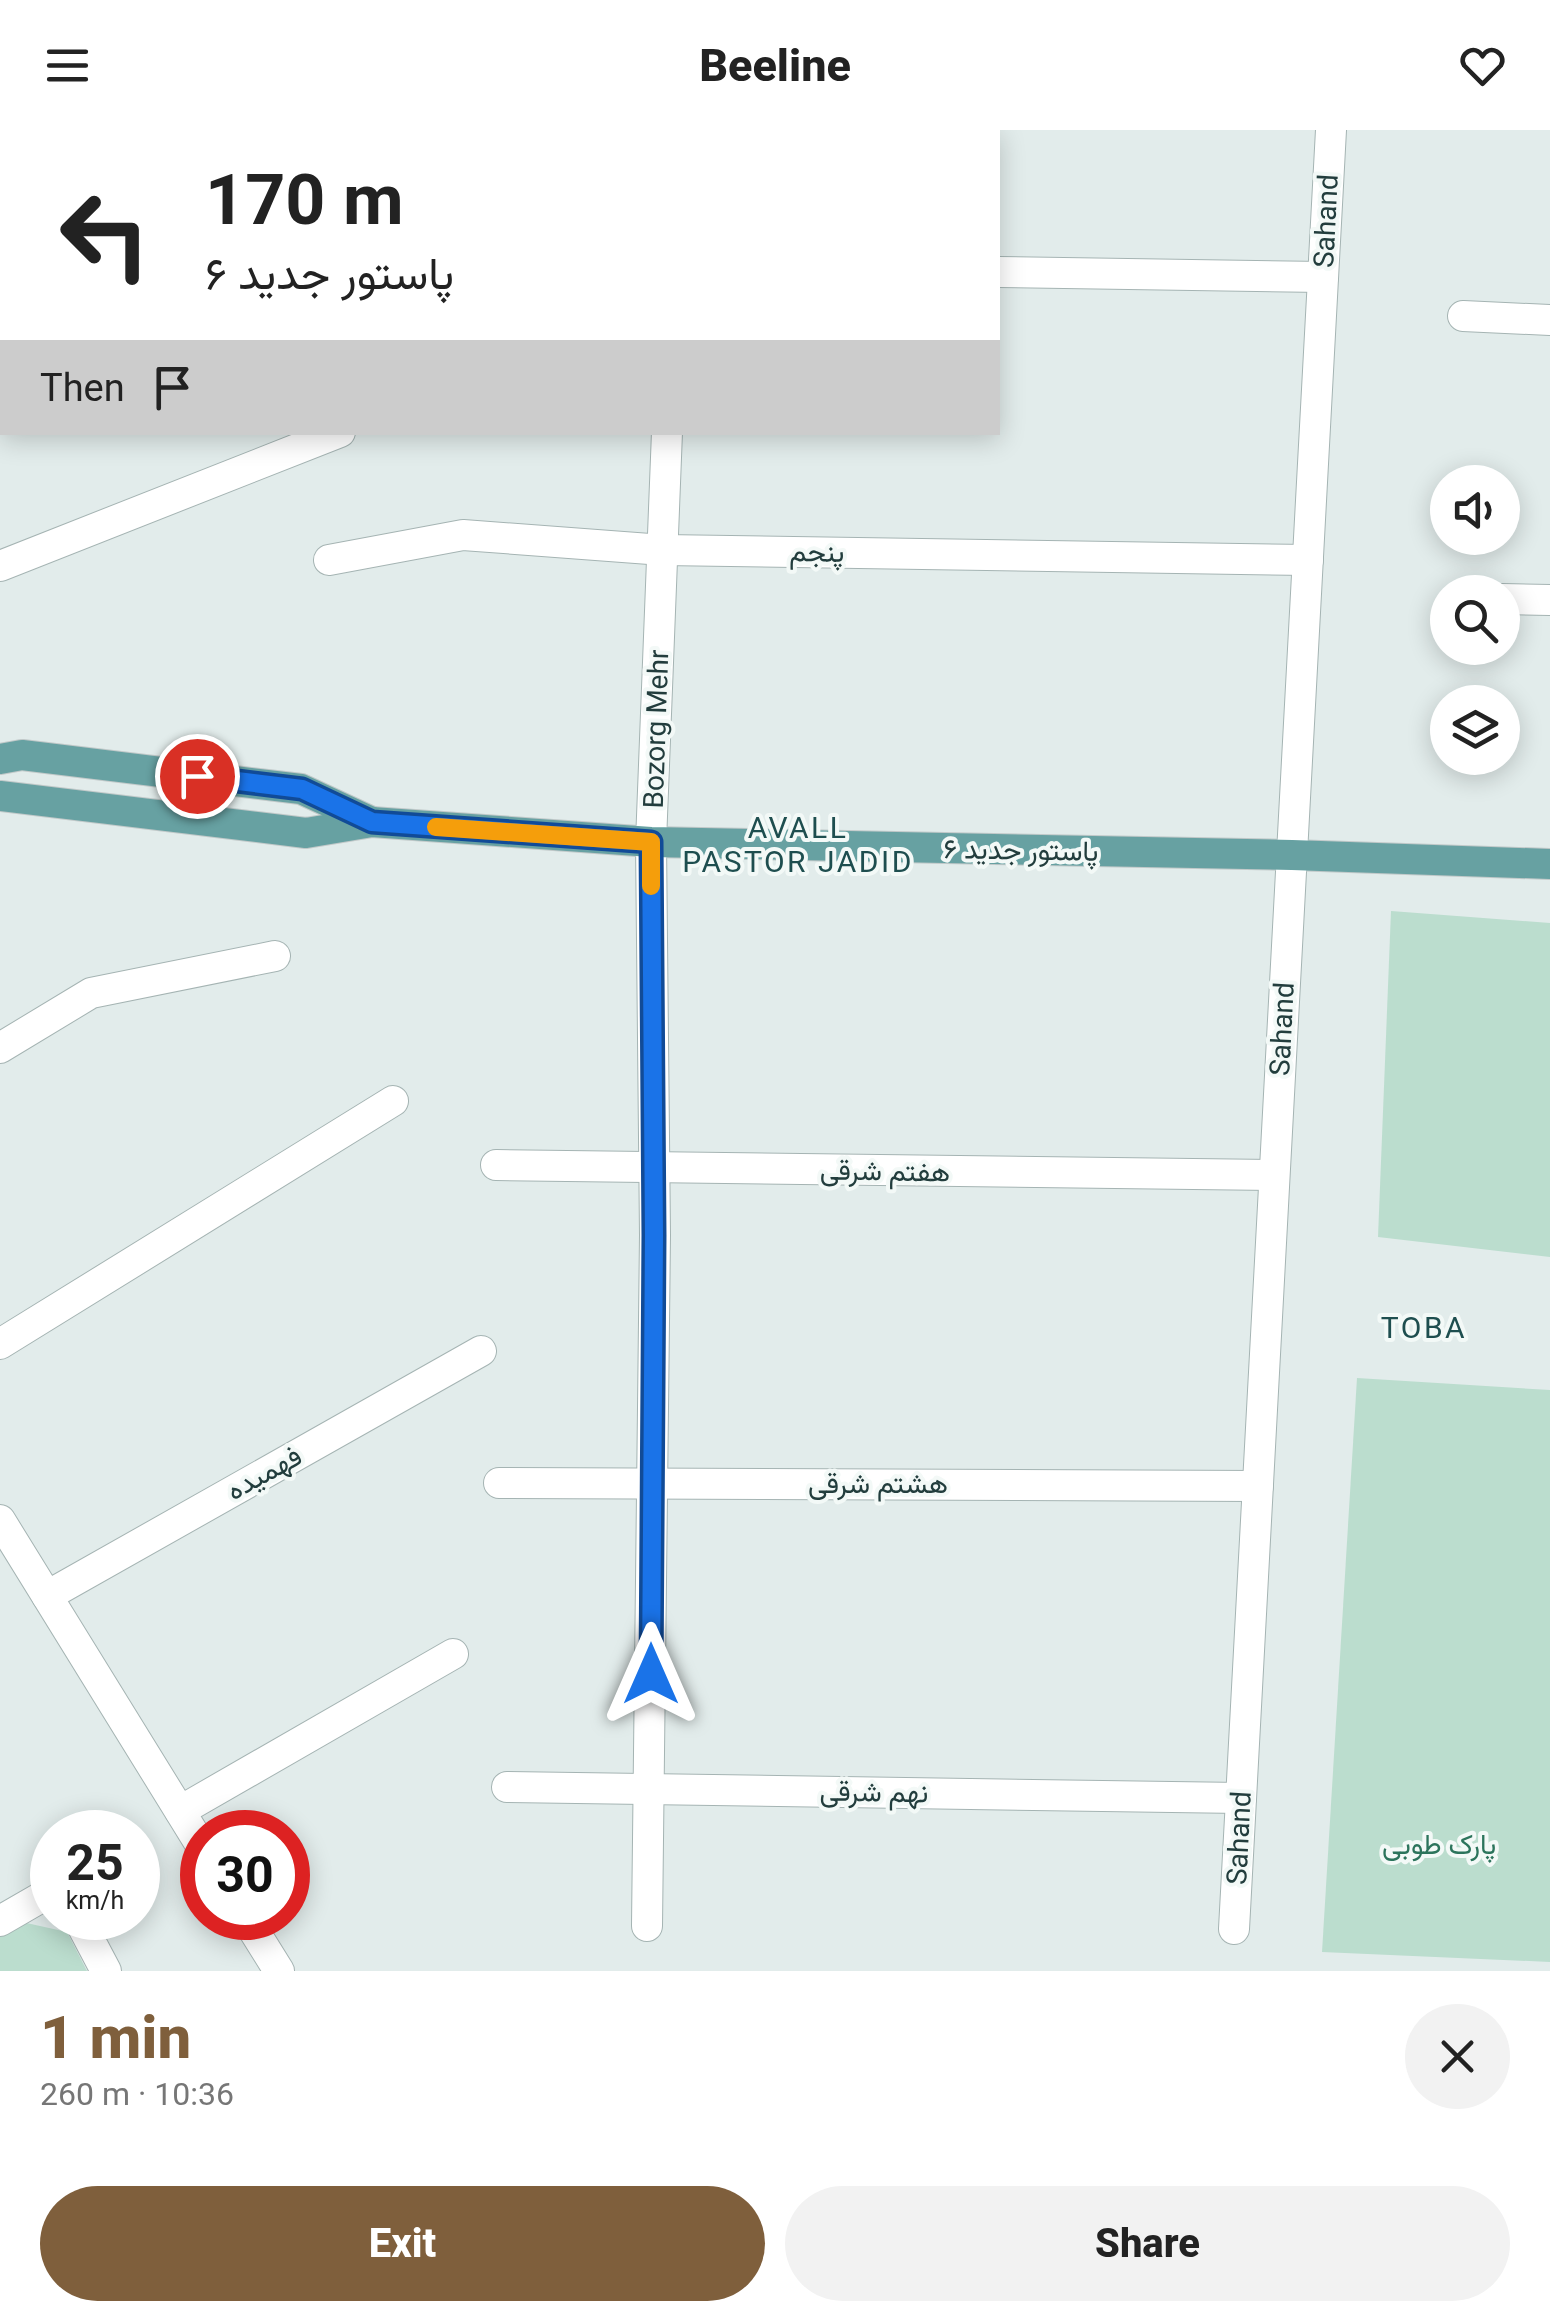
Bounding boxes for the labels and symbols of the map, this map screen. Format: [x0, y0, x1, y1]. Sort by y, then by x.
street label: Sahand [1307, 173, 1345, 269]
street label: پنجم [789, 535, 845, 571]
street label: Bozorg Mehr [637, 648, 675, 809]
pin [155, 734, 240, 819]
district label: AVALL PASTOR JADID [682, 810, 914, 879]
street label: پاستور جدید ۶ [943, 832, 1099, 870]
street label: Sahand [1263, 981, 1301, 1077]
street label: هفتم شرقی [820, 1153, 950, 1191]
district label: TOBA [1381, 1310, 1467, 1345]
street label: فهمیده [221, 1439, 308, 1508]
street label: هشتم شرقی [808, 1467, 948, 1502]
position arrow [599, 1622, 703, 1726]
street label: نهم شرقی [819, 1775, 929, 1811]
street label: Sahand [1220, 1790, 1258, 1886]
speed limit sign: 30 [180, 1810, 310, 1940]
park label: پارک طوبی [1382, 1828, 1496, 1863]

